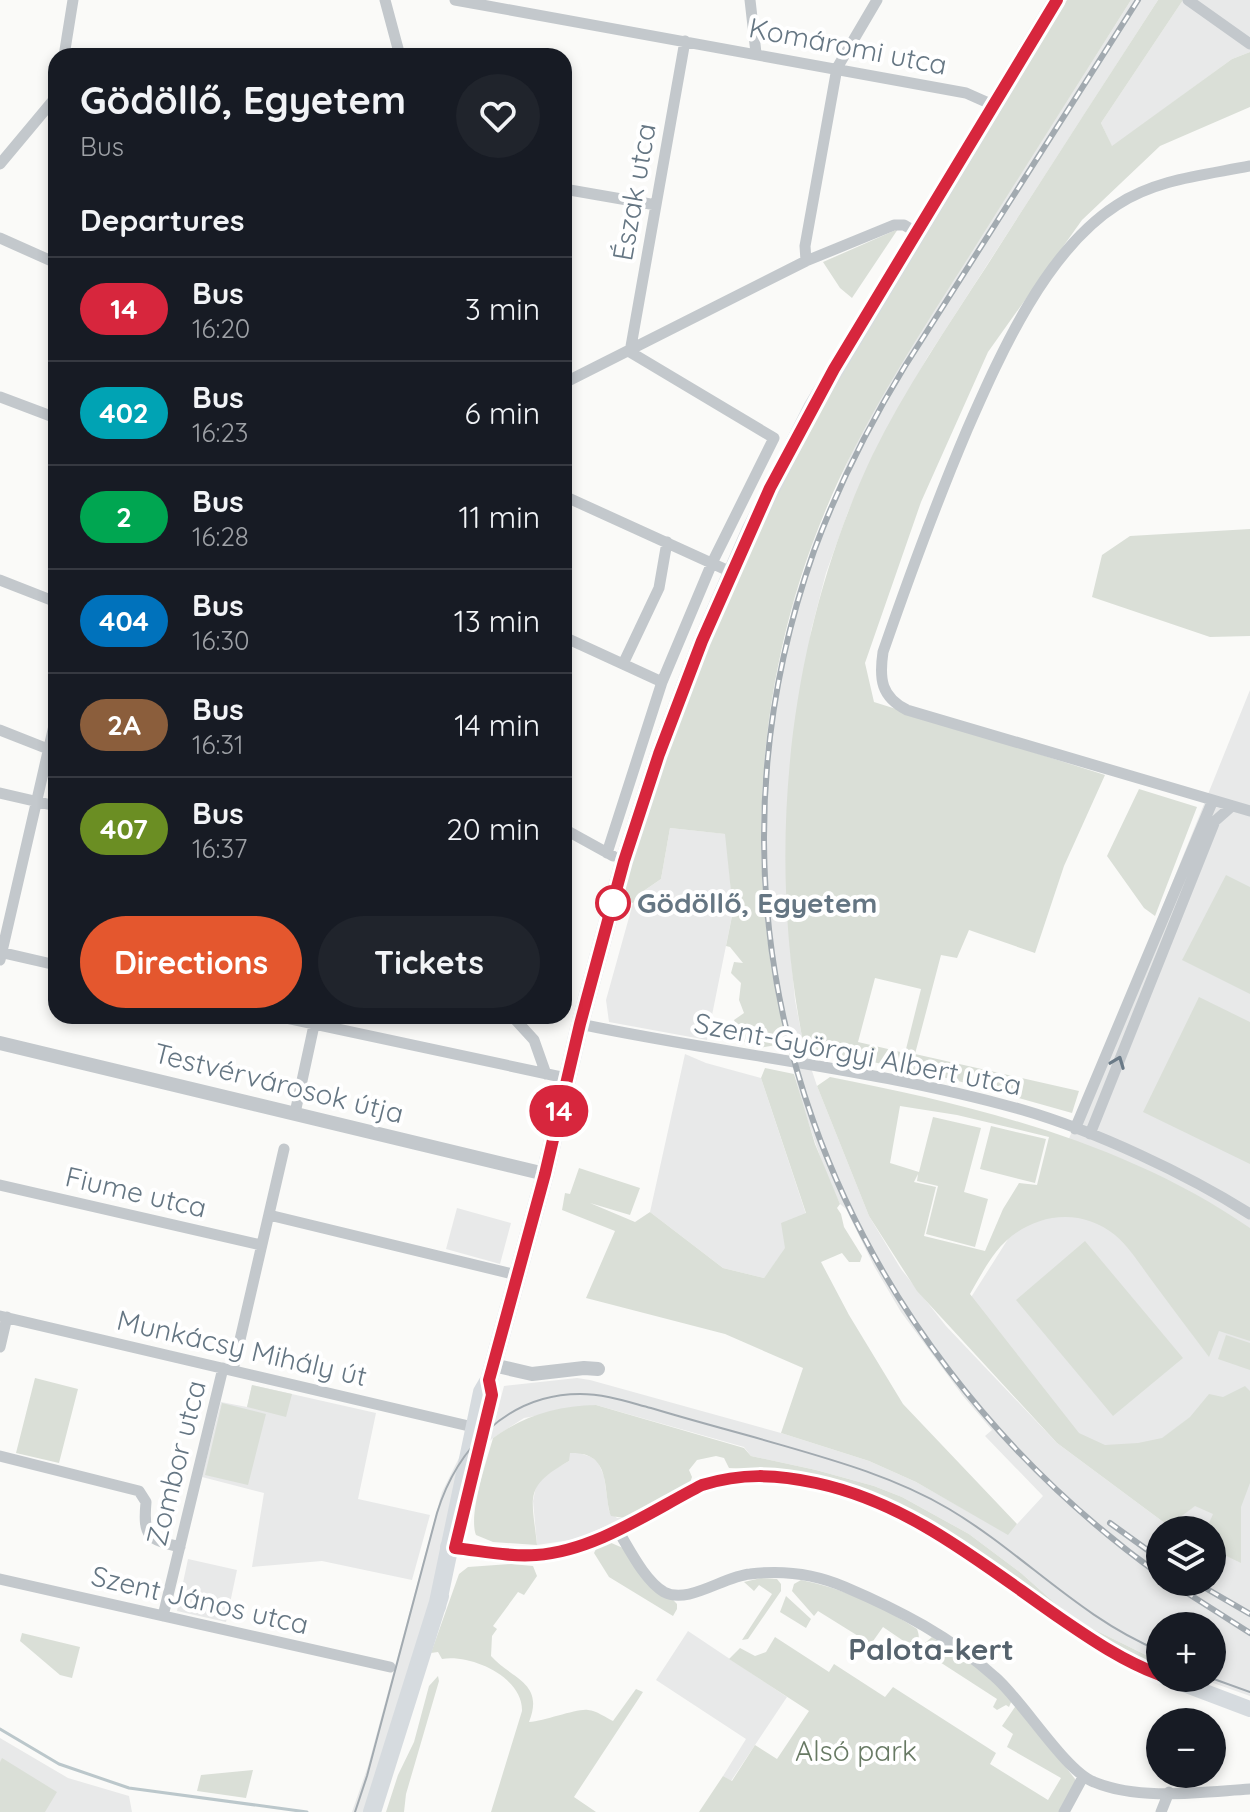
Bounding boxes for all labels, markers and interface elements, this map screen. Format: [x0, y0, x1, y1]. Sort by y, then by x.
street label: Komáromi utca [746, 9, 950, 82]
button: heart [456, 74, 540, 158]
text: Gödöllő, Egyetem [80, 76, 406, 124]
street label: Észak utca [604, 121, 663, 263]
text: Bus [80, 130, 124, 163]
text: Departures [80, 201, 245, 239]
text: Bus [192, 274, 244, 312]
text: 3 min [465, 290, 540, 328]
text: 14 [110, 291, 138, 326]
text: 16:20 [192, 312, 250, 345]
text: Bus [192, 378, 244, 416]
text: 6 min [465, 394, 540, 432]
text: 402 [99, 395, 149, 430]
text: 16:23 [192, 416, 249, 449]
text: Bus [192, 482, 244, 520]
text: 11 min [458, 498, 540, 536]
text: 2 [116, 499, 132, 534]
text: 16:28 [192, 520, 249, 553]
text: Bus [192, 586, 244, 624]
text: 13 min [454, 602, 540, 640]
text: 404 [99, 603, 149, 638]
text: 16:30 [192, 624, 250, 657]
text: Bus [192, 690, 244, 728]
text: 14 min [454, 706, 540, 744]
text: 2A [107, 707, 141, 742]
text: 16:31 [192, 728, 244, 761]
text: Bus [192, 794, 244, 832]
text: 20 min [446, 810, 540, 848]
text: 407 [100, 811, 148, 846]
text: 16:37 [192, 832, 247, 865]
place label: Gödöllő, Egyetem [637, 885, 877, 920]
marker: Gödöllő, Egyetem [596, 886, 630, 920]
button: Directions [80, 916, 302, 1008]
button: Tickets [318, 916, 540, 1008]
street label: Szent-Györgyi Albert utca [691, 1005, 1025, 1102]
street label: Testvérvárosok útja [151, 1035, 408, 1130]
one-way arrow [1108, 1056, 1125, 1070]
line badge: 14 [523, 1085, 595, 1137]
text: 14 [545, 1093, 573, 1128]
street label: Fiume utca [62, 1158, 210, 1225]
street label: Munkácsy Mihály út [114, 1302, 370, 1393]
street label: Zombor utca [138, 1376, 213, 1549]
map controls [1146, 1516, 1226, 1788]
button: layers [1146, 1516, 1226, 1596]
street label: Szent János utca [88, 1558, 312, 1641]
button: + [1146, 1612, 1226, 1692]
district label: Palota-kert [848, 1630, 1014, 1668]
button: − [1146, 1708, 1226, 1788]
park label: Alsó park [795, 1733, 917, 1768]

